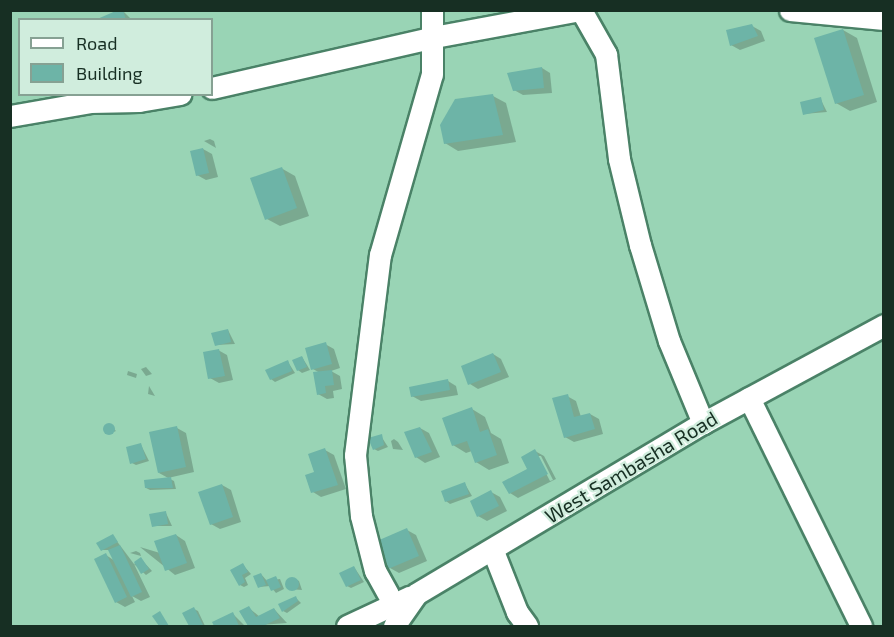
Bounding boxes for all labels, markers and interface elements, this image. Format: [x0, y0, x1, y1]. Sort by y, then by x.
legend [18, 18, 213, 96]
text: Road [76, 32, 117, 54]
text: Building [76, 62, 143, 84]
street label: West Sambasha Road [540, 406, 722, 528]

